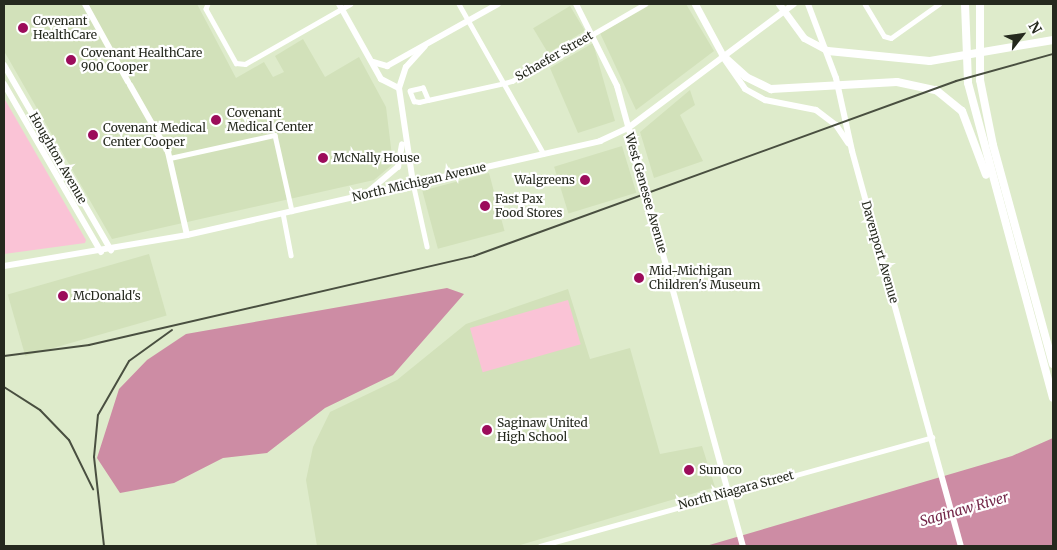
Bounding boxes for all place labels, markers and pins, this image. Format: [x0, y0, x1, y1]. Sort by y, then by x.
place label: Covenant HealthCare [33, 14, 97, 42]
marker: Covenant HealthCare [17, 22, 29, 34]
place label: Covenant HealthCare 900 Cooper [81, 46, 202, 74]
marker: Covenant HealthCare 900 Cooper [65, 54, 77, 66]
place label: Covenant Medical Center [227, 106, 313, 134]
marker: Covenant Medical Center [209, 113, 223, 127]
place label: Covenant Medical Center Cooper [103, 121, 206, 149]
marker: Covenant Medical Center Cooper [87, 129, 99, 141]
place label: McNally House [333, 151, 419, 165]
marker: McNally House [317, 152, 329, 164]
place label: Walgreens [514, 173, 575, 187]
marker: Walgreens [579, 174, 591, 186]
place label: Fast Pax Food Stores [495, 192, 562, 220]
marker: Fast Pax Food Stores [479, 200, 491, 212]
place label: Mid-Michigan Children's Museum [649, 264, 760, 292]
marker: Mid-Michigan Children's Museum [633, 272, 645, 284]
place label: McDonald's [73, 289, 141, 303]
marker: McDonald's [57, 290, 69, 302]
place label: Saginaw United High School [497, 416, 588, 444]
marker: Saginaw United High School [481, 424, 493, 436]
place label: Sunoco [699, 463, 742, 477]
marker: Sunoco [683, 464, 695, 476]

